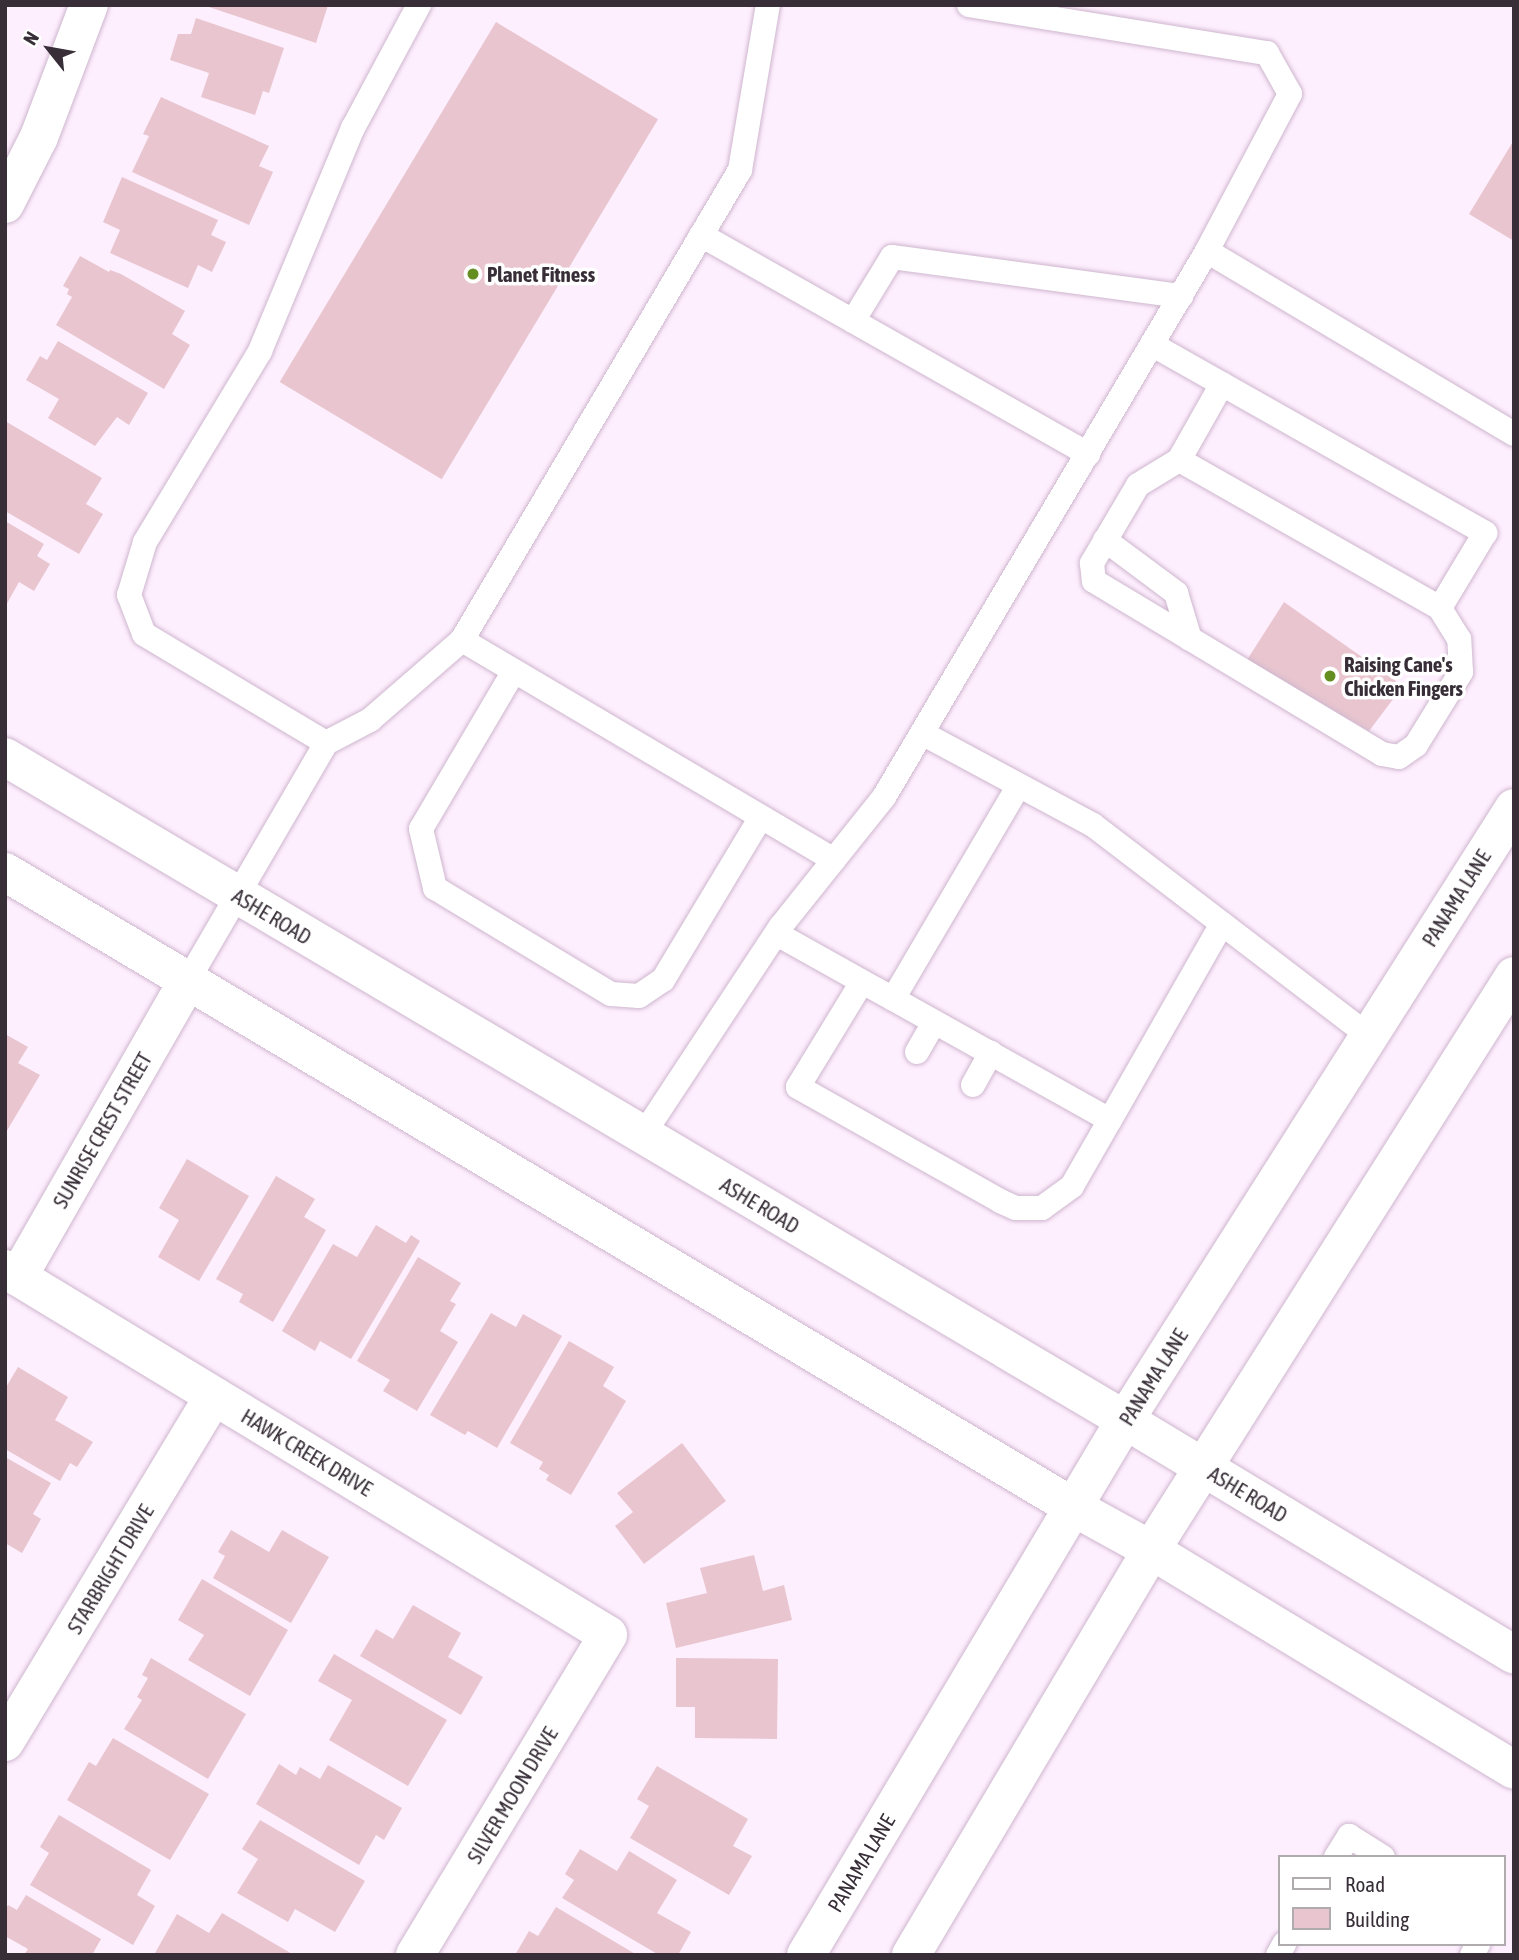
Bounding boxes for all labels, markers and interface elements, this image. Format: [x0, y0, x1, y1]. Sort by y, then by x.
north arrow [14, 14, 84, 84]
text: N [19, 28, 43, 49]
place label: Planet Fitness [487, 261, 595, 287]
marker: Planet Fitness [465, 266, 481, 282]
place label: Raising Cane's Chicken Fingers [1344, 651, 1463, 701]
marker: Raising Cane's Chicken Fingers [1322, 668, 1338, 684]
street label: PANAMA LANE [1416, 845, 1496, 951]
street label: ASHE ROAD [228, 883, 316, 949]
street label: SUNRISE CREST STREET [47, 1048, 157, 1212]
street label: ASHE ROAD [716, 1172, 804, 1238]
street label: PANAMA LANE [1113, 1324, 1193, 1430]
street label: HAWK CREEK DRIVE [237, 1403, 377, 1501]
street label: ASHE ROAD [1204, 1461, 1292, 1527]
street label: STARBRIGHT DRIVE [62, 1500, 158, 1638]
street label: SILVER MOON DRIVE [461, 1722, 563, 1868]
street label: PANAMA LANE [822, 1810, 900, 1916]
legend [1278, 1855, 1505, 1946]
text: Road [1345, 1872, 1385, 1896]
text: Building [1345, 1907, 1409, 1931]

